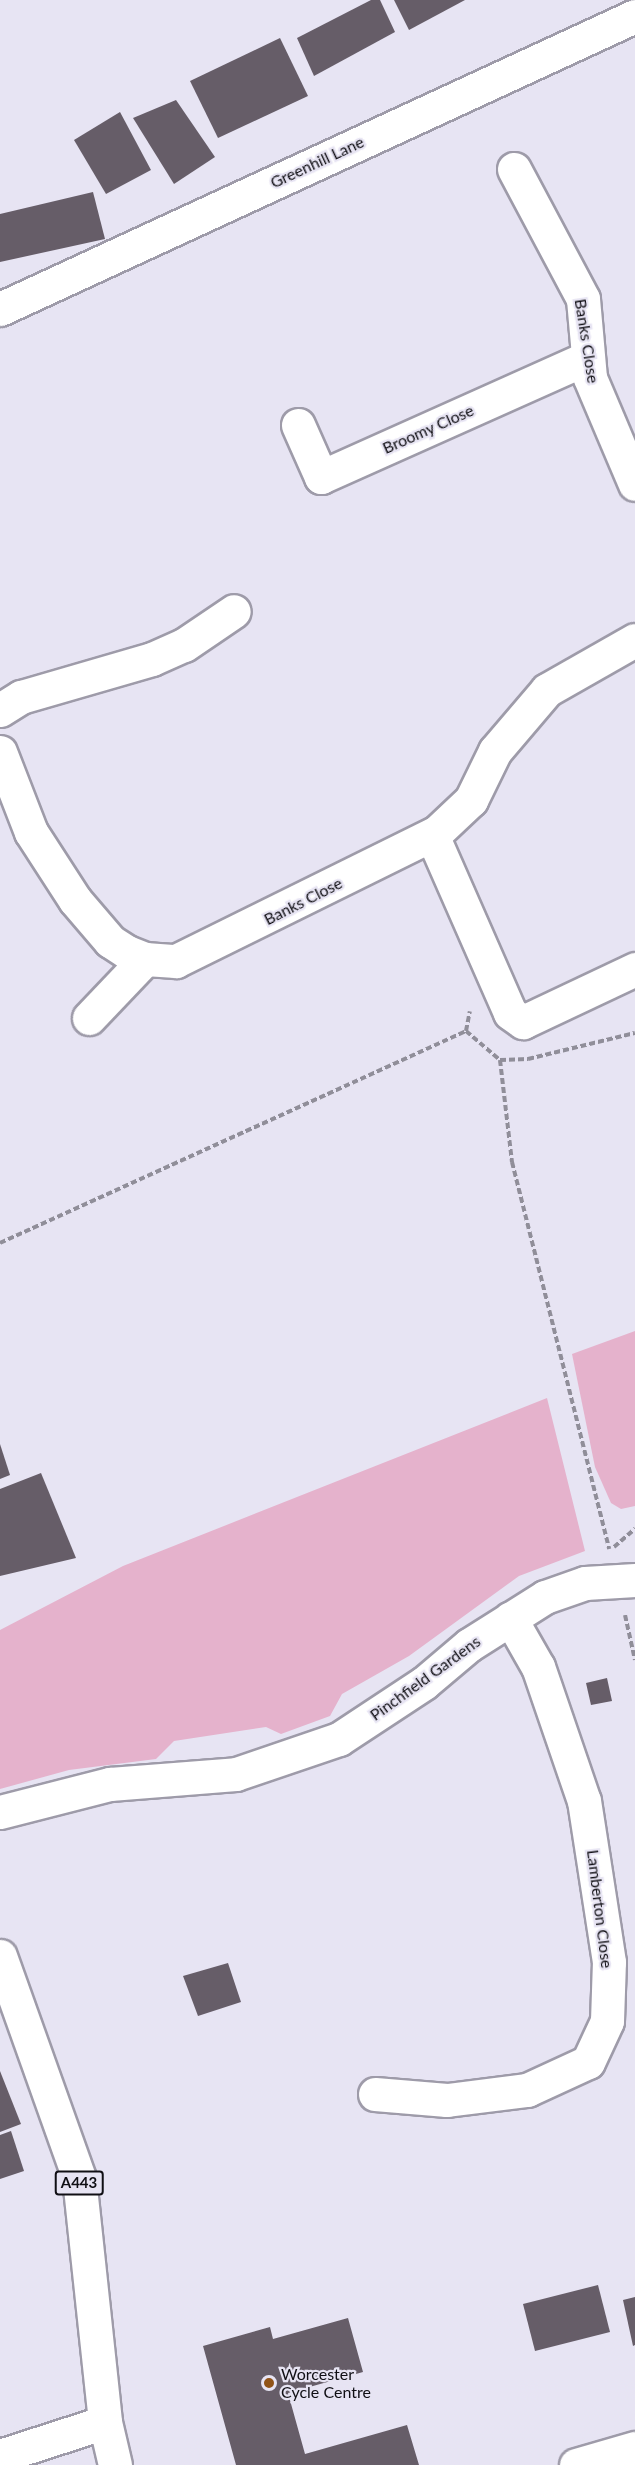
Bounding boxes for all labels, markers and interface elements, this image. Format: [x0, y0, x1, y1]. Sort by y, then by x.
street label: Greenhill Lane [267, 132, 367, 192]
street label: Banks Close [571, 297, 603, 385]
street label: Broomy Close [379, 400, 477, 458]
street label: Banks Close [261, 873, 345, 929]
street label: Pinchfield Gardens [366, 1632, 484, 1724]
street label: Lamberton Close [583, 1849, 617, 1969]
road number: A443 [54, 2171, 104, 2195]
place label: Worcester Cycle Centre [281, 2364, 371, 2402]
marker: Worcester Cycle Centre [262, 2376, 276, 2390]

